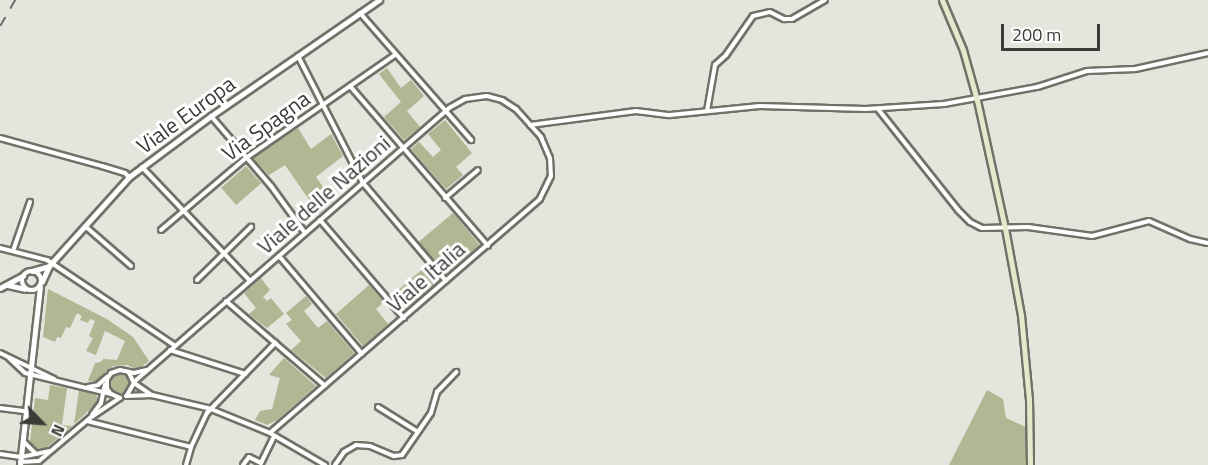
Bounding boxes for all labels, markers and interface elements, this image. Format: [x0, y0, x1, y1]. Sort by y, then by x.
scale bar [1004, 12, 1103, 50]
text: 200 m [1012, 21, 1061, 48]
street label: Viale Europa [132, 71, 240, 159]
street label: Via Spagna [217, 85, 315, 167]
street label: Viale delle Nazioni [252, 130, 396, 260]
street label: Viale Italia [382, 236, 470, 318]
north arrow [12, 393, 72, 453]
text: N [45, 421, 72, 441]

